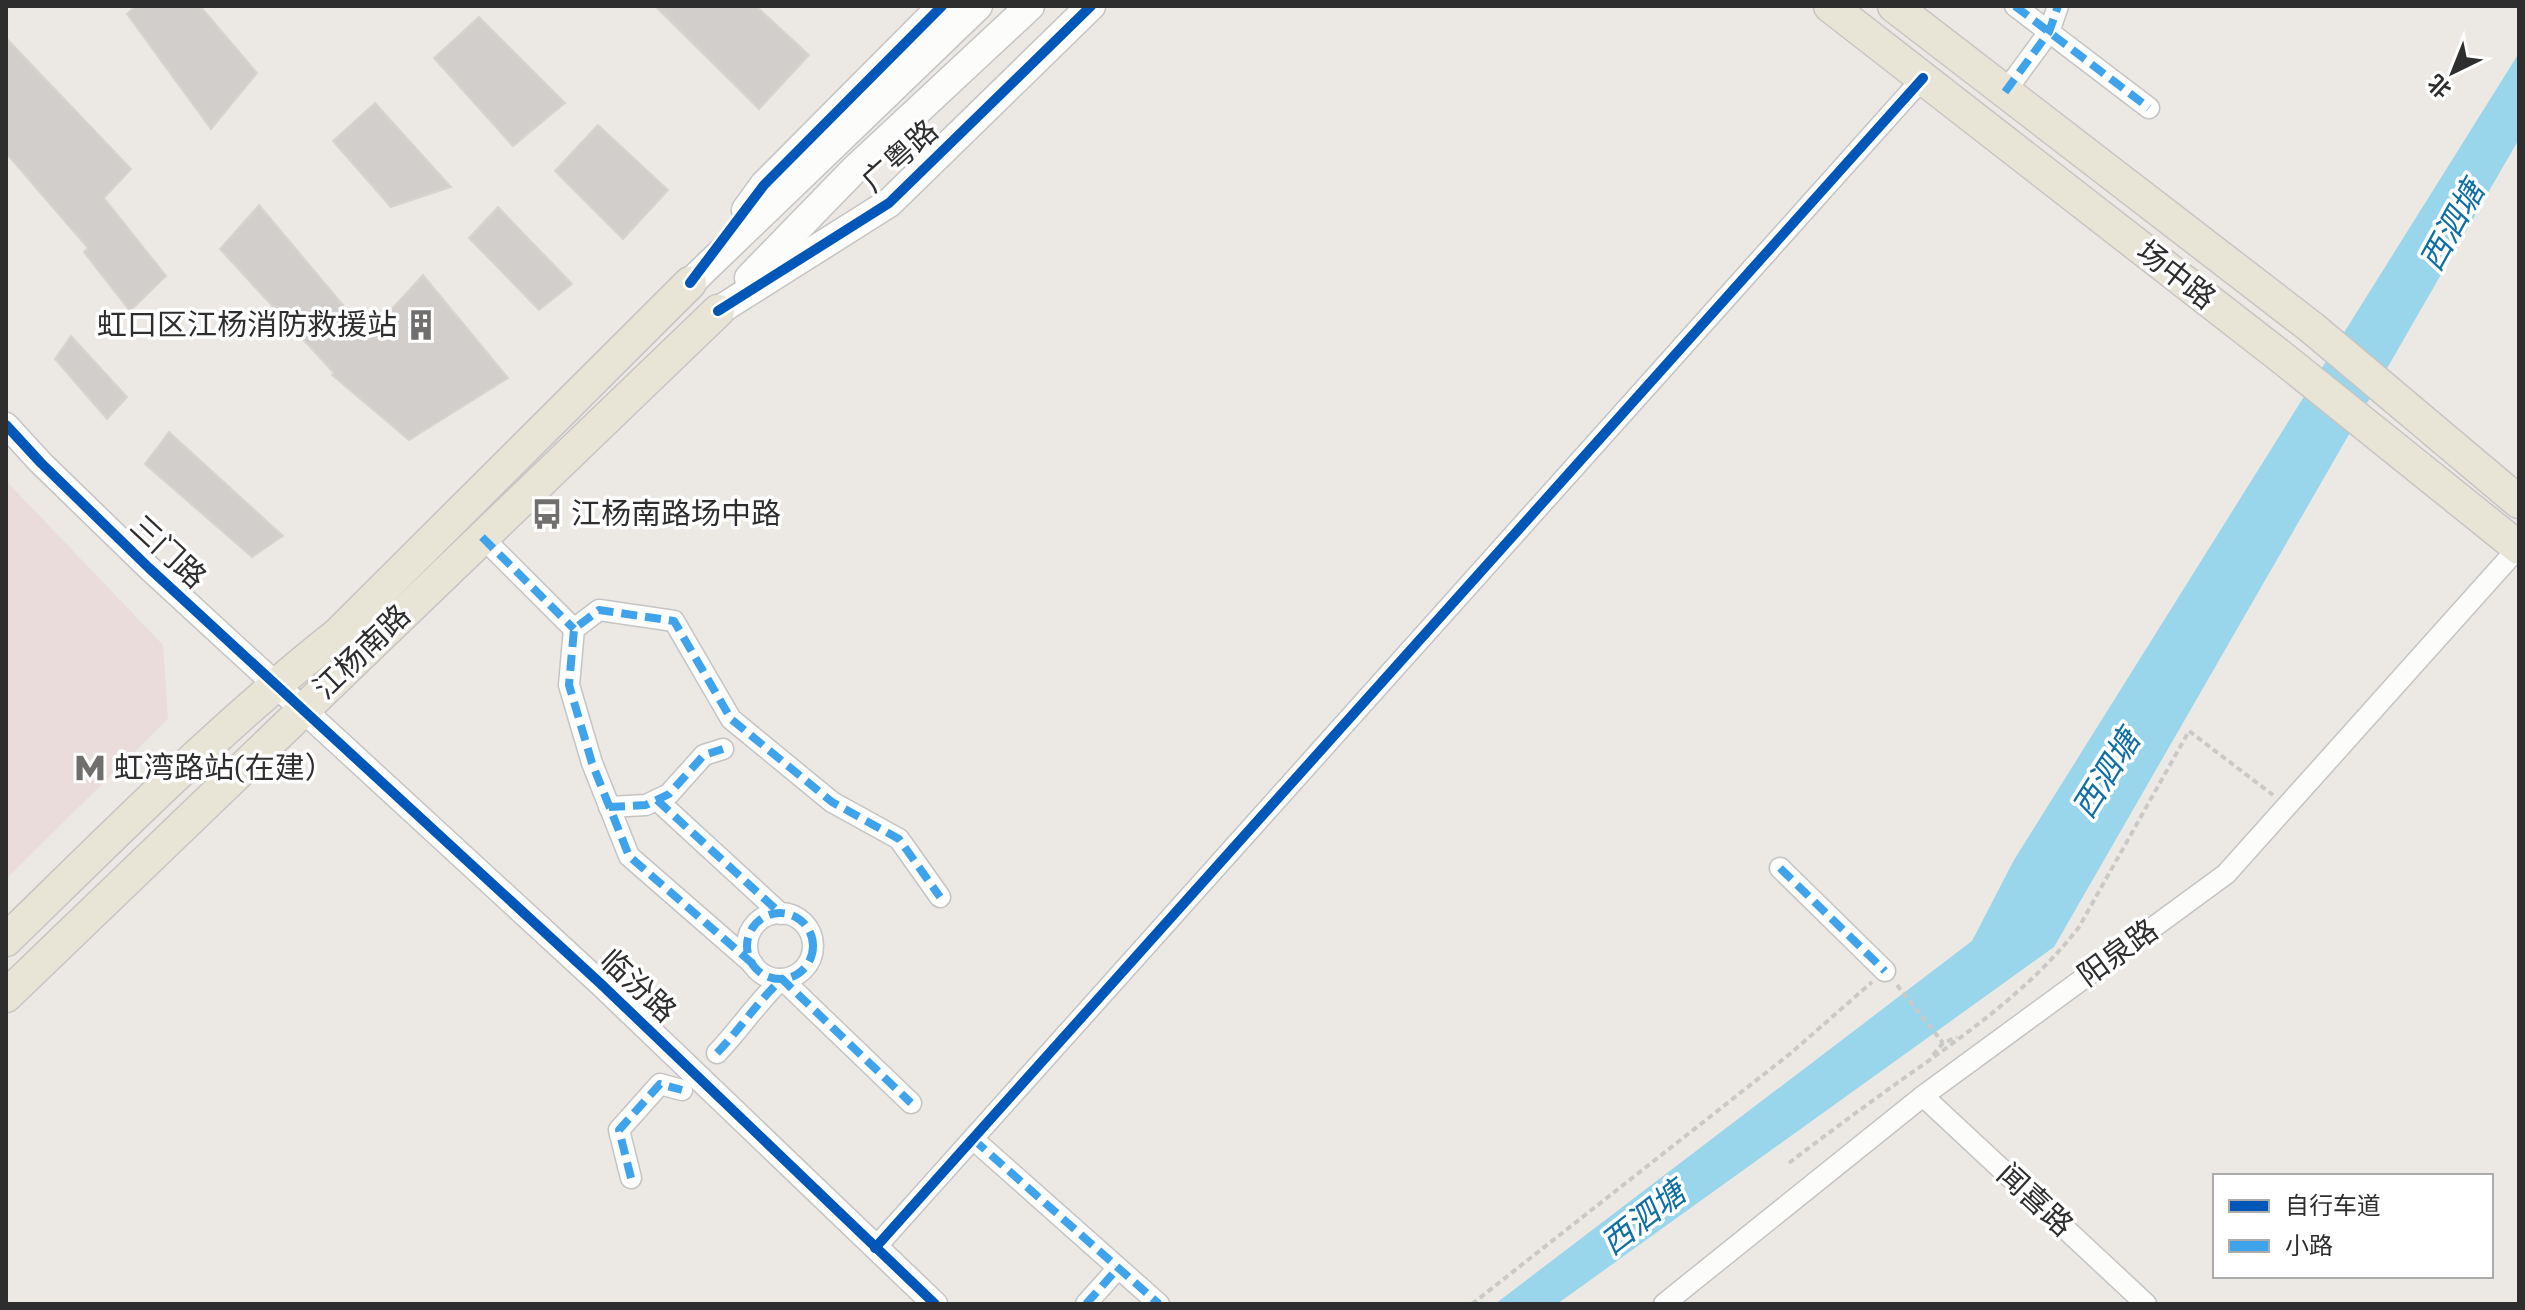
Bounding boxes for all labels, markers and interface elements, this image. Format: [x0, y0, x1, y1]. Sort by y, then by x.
north arrow [2413, 32, 2493, 112]
text: 北 [2422, 70, 2456, 104]
street label: 广粤路 [853, 111, 944, 198]
water label: 西泗塘 [2410, 169, 2493, 276]
street label: 场中路 [2131, 232, 2224, 315]
place label: 虹口区江杨消防救援站 [97, 305, 397, 341]
building icon: 虹口区江杨消防救援站 [404, 308, 438, 342]
place label: 江杨南路场中路 [571, 494, 781, 530]
bus stop icon: 江杨南路场中路 [530, 497, 564, 531]
street label: 三门路 [124, 507, 215, 594]
street label: 江杨南路 [305, 596, 416, 705]
water label: 西泗塘 [2063, 718, 2148, 824]
place label: 虹湾路站(在建） [114, 748, 335, 784]
metro station icon: 虹湾路站(在建） [73, 751, 107, 785]
street label: 阳泉路 [2070, 910, 2164, 992]
street label: 临汾路 [594, 941, 685, 1028]
street label: 闻喜路 [1991, 1155, 2082, 1242]
water label: 西泗塘 [1592, 1169, 1695, 1261]
legend [2213, 1174, 2493, 1278]
text: 自行车道 [2285, 1190, 2381, 1219]
text: 小路 [2285, 1230, 2333, 1259]

